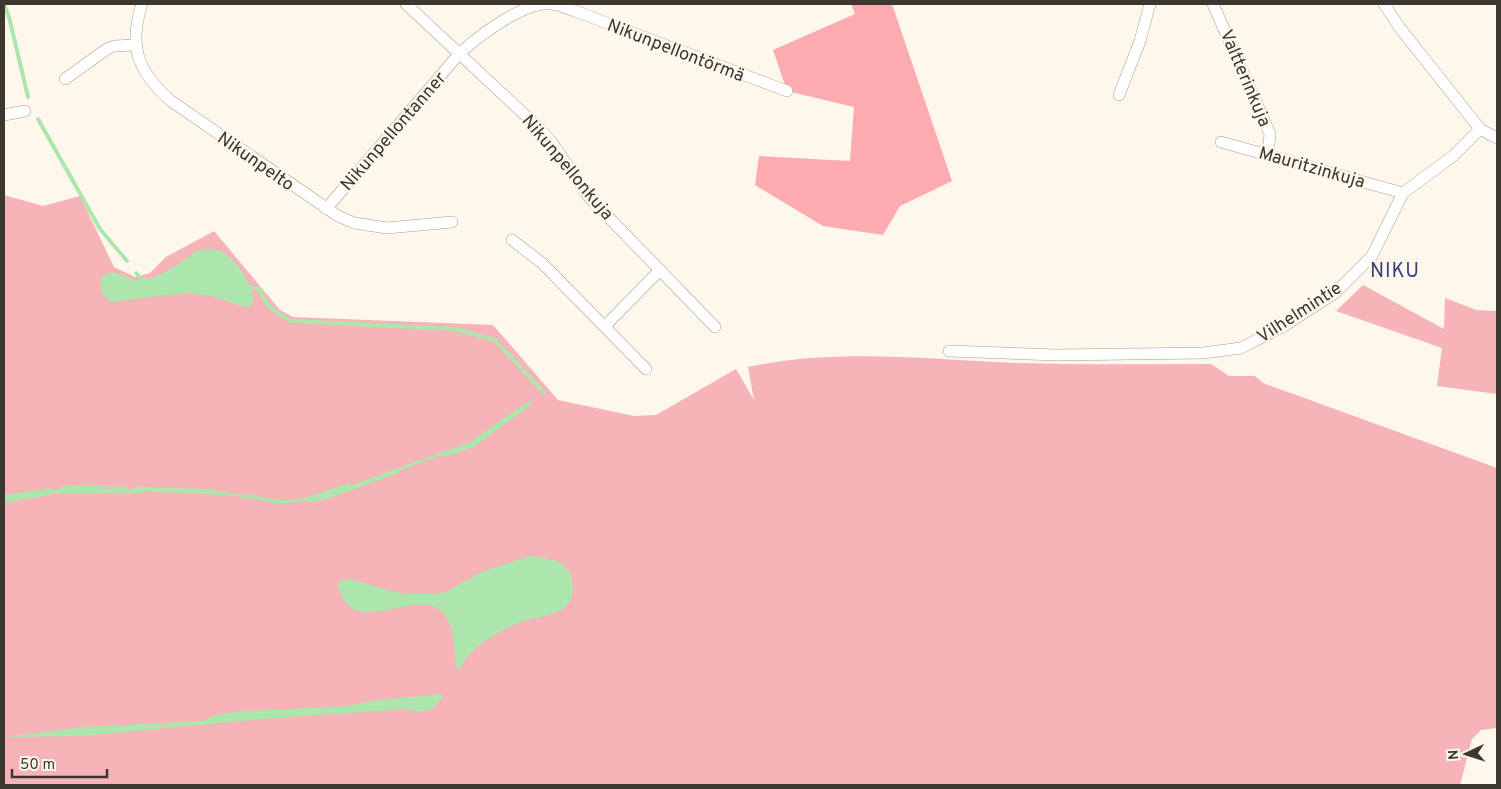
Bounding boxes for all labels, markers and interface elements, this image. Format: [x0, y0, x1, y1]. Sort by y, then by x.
street label: Nikunpellontörmä [604, 15, 747, 88]
street label: Valtterinkuja [1214, 26, 1275, 131]
street label: Nikunpellontanner [336, 68, 452, 196]
street label: Nikunpellonkuja [516, 110, 618, 226]
street label: Nikunpelto [212, 127, 298, 197]
street label: Mauritzinkuja [1256, 142, 1367, 195]
district label: NIKU [1370, 259, 1420, 285]
street label: Vilhelmintie [1253, 277, 1346, 349]
north arrow [1441, 729, 1491, 779]
scale bar [12, 746, 108, 778]
text: N [1446, 749, 1463, 760]
text: 50 m [20, 756, 55, 775]

